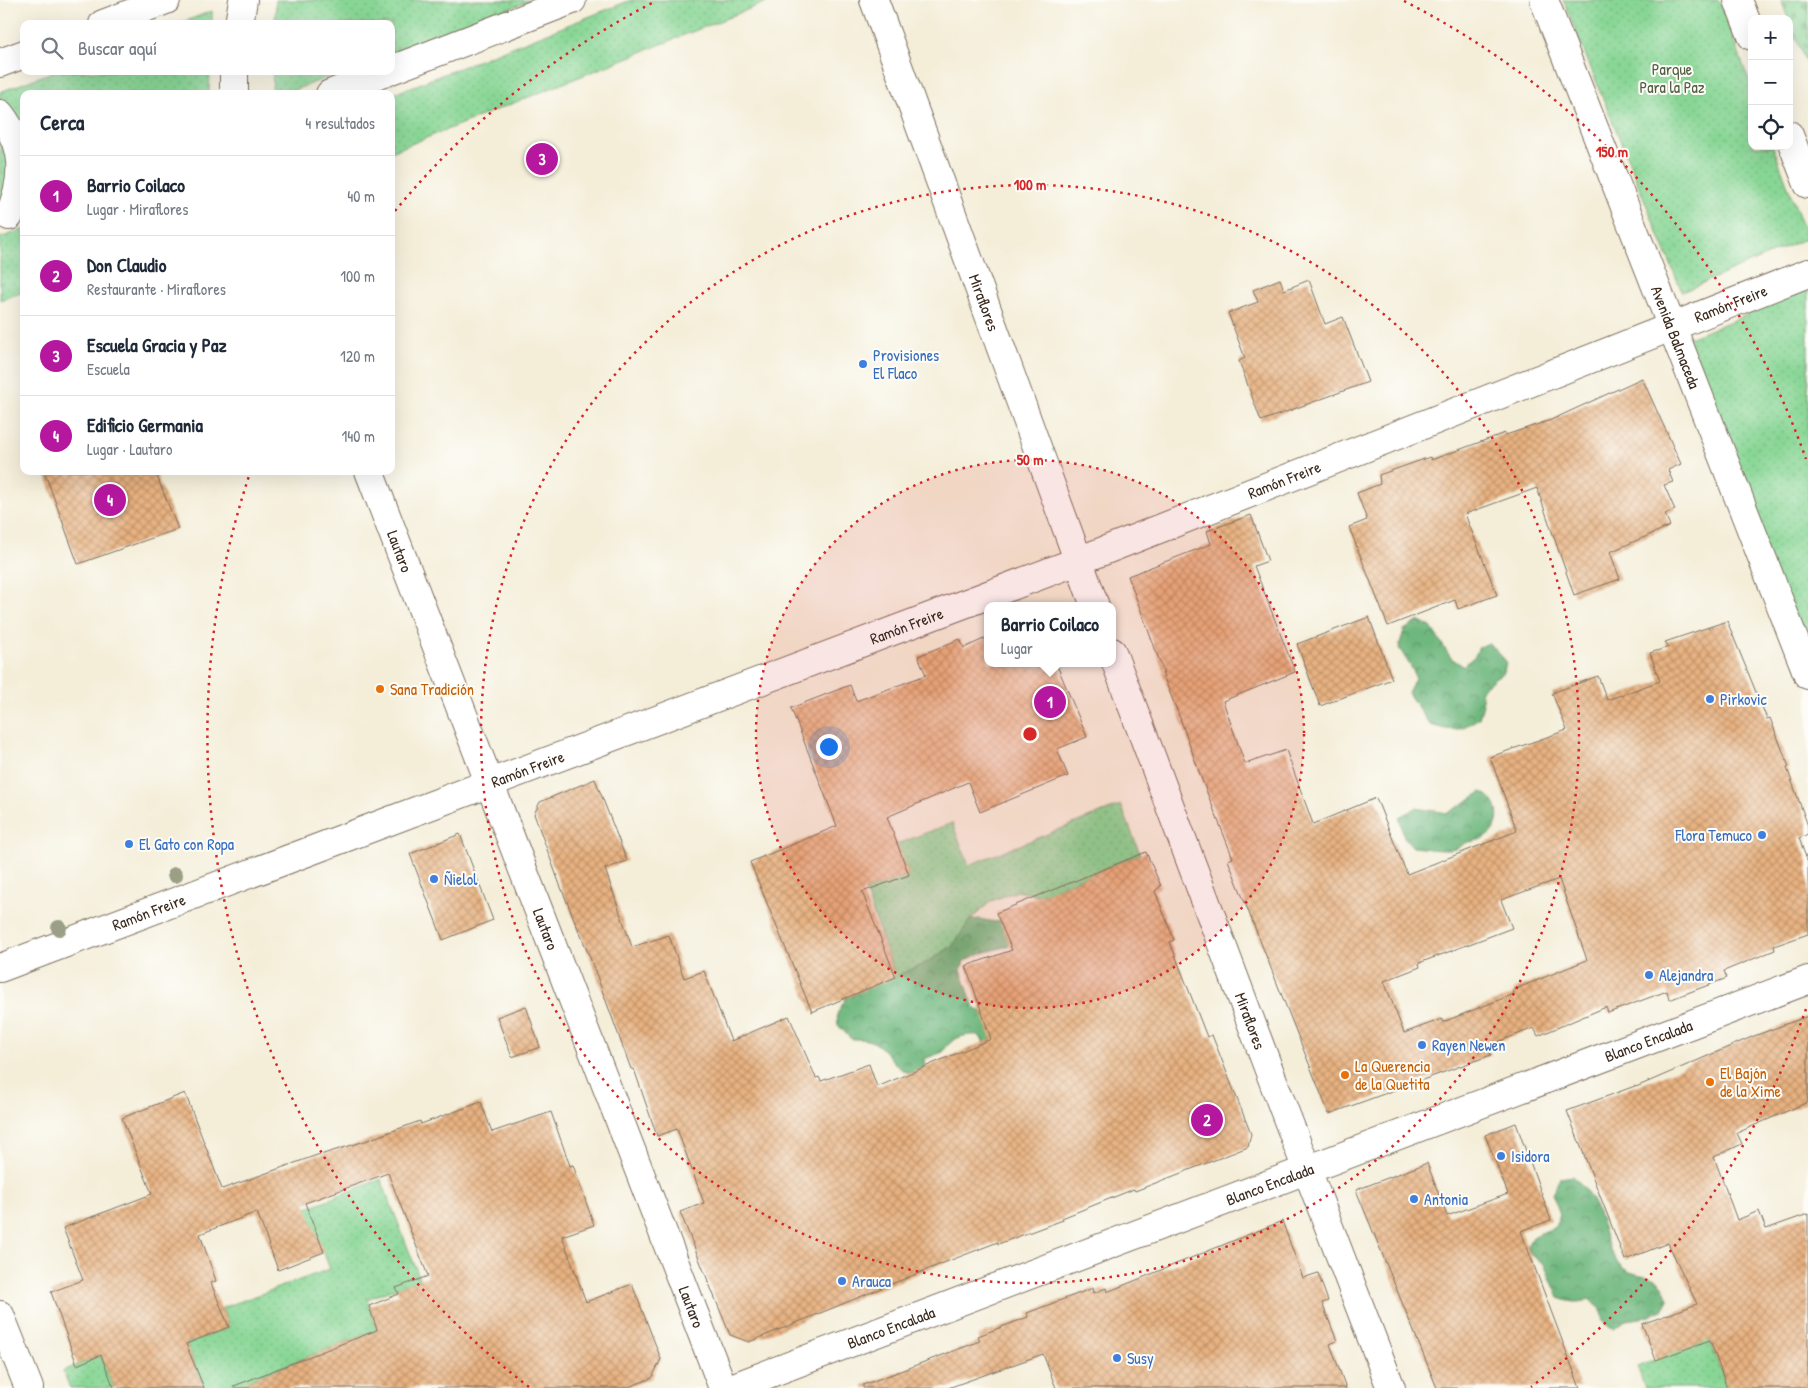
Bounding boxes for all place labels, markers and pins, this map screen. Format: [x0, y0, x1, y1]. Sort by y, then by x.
pin: 3 [526, 140, 558, 178]
place label: Provisiones El Flaco [873, 344, 939, 384]
marker: Provisiones El Flaco [857, 358, 869, 370]
pin: 4 [94, 481, 126, 519]
place label: Sana Tradición [390, 678, 474, 700]
marker: Sana Tradición [374, 683, 386, 695]
pin: 1 [1034, 683, 1066, 721]
place label: Pirkovic [1720, 688, 1768, 710]
marker: Pirkovic [1704, 693, 1716, 705]
centre of rings [1021, 725, 1039, 743]
place label: Flora Temuco [1674, 824, 1753, 846]
marker: Flora Temuco [1756, 829, 1768, 841]
place label: El Gato con Ropa [139, 833, 234, 855]
marker: El Gato con Ropa [123, 838, 135, 850]
place label: Ñielol [444, 868, 478, 890]
marker: Ñielol [428, 873, 440, 885]
place label: Alejandra [1659, 964, 1713, 986]
marker: Alejandra [1643, 969, 1655, 981]
place label: Rayen Newen [1432, 1034, 1505, 1056]
marker: Rayen Newen [1416, 1039, 1428, 1051]
place label: La Querencia de la Quetita [1355, 1055, 1430, 1095]
place label: El Bajón de la Xime [1720, 1062, 1782, 1102]
marker: La Querencia de la Quetita [1339, 1069, 1351, 1081]
marker: El Bajón de la Xime [1704, 1076, 1716, 1088]
pin: 2 [1191, 1101, 1223, 1139]
place label: Isidora [1511, 1145, 1550, 1167]
marker: Isidora [1495, 1150, 1507, 1162]
place label: Antonia [1424, 1188, 1468, 1210]
marker: Antonia [1408, 1193, 1420, 1205]
place label: Arauca [852, 1270, 891, 1292]
marker: Arauca [836, 1275, 848, 1287]
place label: Susy [1127, 1347, 1154, 1369]
marker: Susy [1111, 1352, 1123, 1364]

